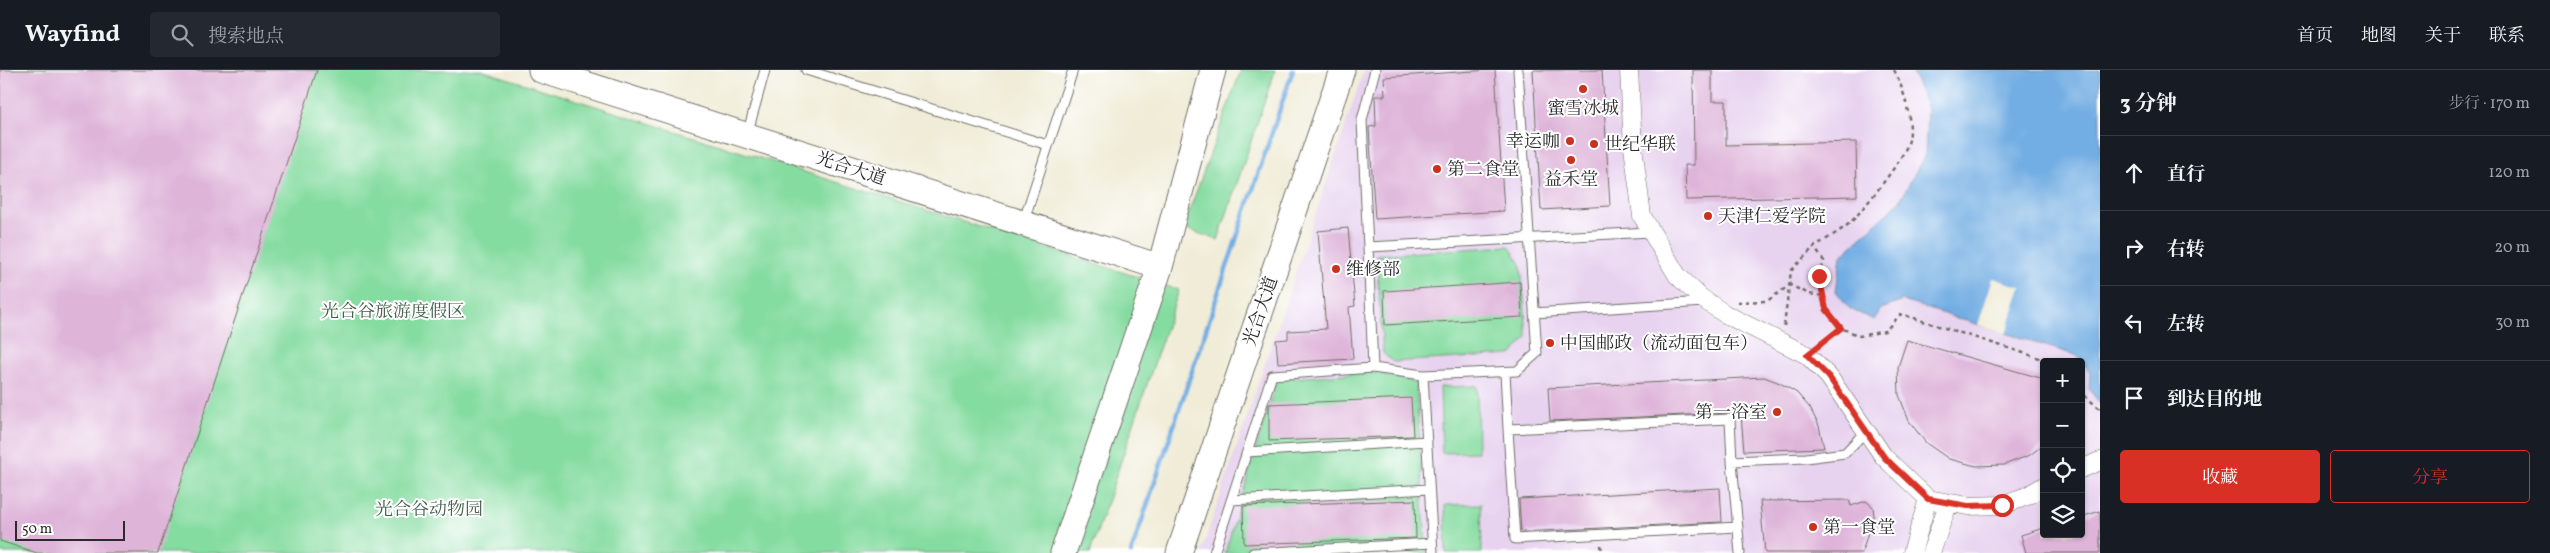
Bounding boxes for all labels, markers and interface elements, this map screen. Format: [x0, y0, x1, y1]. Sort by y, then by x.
search box [150, 12, 500, 57]
text: Wayfind [25, 18, 120, 52]
icon: search [168, 21, 196, 49]
text: 搜索地点 [208, 24, 284, 50]
text: 首页 [2297, 24, 2333, 49]
text: 地图 [2361, 24, 2397, 49]
text: 关于 [2425, 24, 2461, 49]
text: 联系 [2489, 24, 2525, 49]
marker: 蜜雪冰城 [1577, 83, 1589, 95]
text: 3 分钟 [2120, 90, 2177, 119]
text: 步行 · 170 m [2448, 93, 2530, 115]
place label: 蜜雪冰城 [1547, 97, 1619, 122]
place label: 幸运咖 [1506, 130, 1560, 155]
place label: 世纪华联 [1604, 133, 1676, 158]
marker: 幸运咖 [1564, 135, 1576, 147]
marker: 世纪华联 [1588, 138, 1600, 150]
street label: 光合大道 [812, 146, 889, 192]
marker: 益禾堂 [1565, 154, 1577, 166]
place label: 第二食堂 [1447, 158, 1519, 183]
icon: ahead [2120, 159, 2148, 187]
text: 直行 [2167, 162, 2205, 188]
text: 120 m [2488, 162, 2530, 184]
marker: 第二食堂 [1431, 163, 1443, 175]
place label: 益禾堂 [1544, 168, 1598, 193]
place label: 天津仁爱学院 [1718, 205, 1826, 230]
marker: 天津仁爱学院 [1702, 210, 1714, 222]
icon: right [2120, 234, 2148, 262]
text: 右转 [2167, 237, 2205, 263]
text: 20 m [2495, 237, 2530, 259]
place label: 维修部 [1346, 258, 1400, 283]
marker: 维修部 [1330, 263, 1342, 275]
route end [1808, 265, 1831, 288]
street label: 光合大道 [1238, 273, 1285, 350]
park label: 光合谷旅游度假区 [321, 300, 465, 325]
icon: left [2120, 309, 2148, 337]
text: 左转 [2167, 312, 2205, 338]
text: 30 m [2495, 312, 2530, 334]
place label: 中国邮政（流动面包车） [1560, 332, 1758, 357]
marker: 中国邮政（流动面包车） [1544, 337, 1556, 349]
map controls [2040, 358, 2085, 538]
button: + [2040, 358, 2085, 403]
icon: arrive [2120, 384, 2148, 412]
text: 到达目的地 [2167, 387, 2262, 413]
place label: 第一浴室 [1695, 401, 1767, 426]
button: − [2040, 403, 2085, 448]
marker: 第一浴室 [1771, 406, 1783, 418]
button: locate [2040, 448, 2085, 493]
button: 收藏 [2120, 450, 2320, 503]
button: 分享 [2330, 450, 2530, 503]
button: layers [2040, 493, 2085, 538]
route start [1991, 494, 2014, 517]
park label: 光合谷动物园 [375, 498, 483, 523]
place label: 第一食堂 [1823, 516, 1895, 541]
scale bar [15, 518, 125, 541]
text: 50 m [22, 520, 52, 539]
marker: 第一食堂 [1807, 521, 1819, 533]

